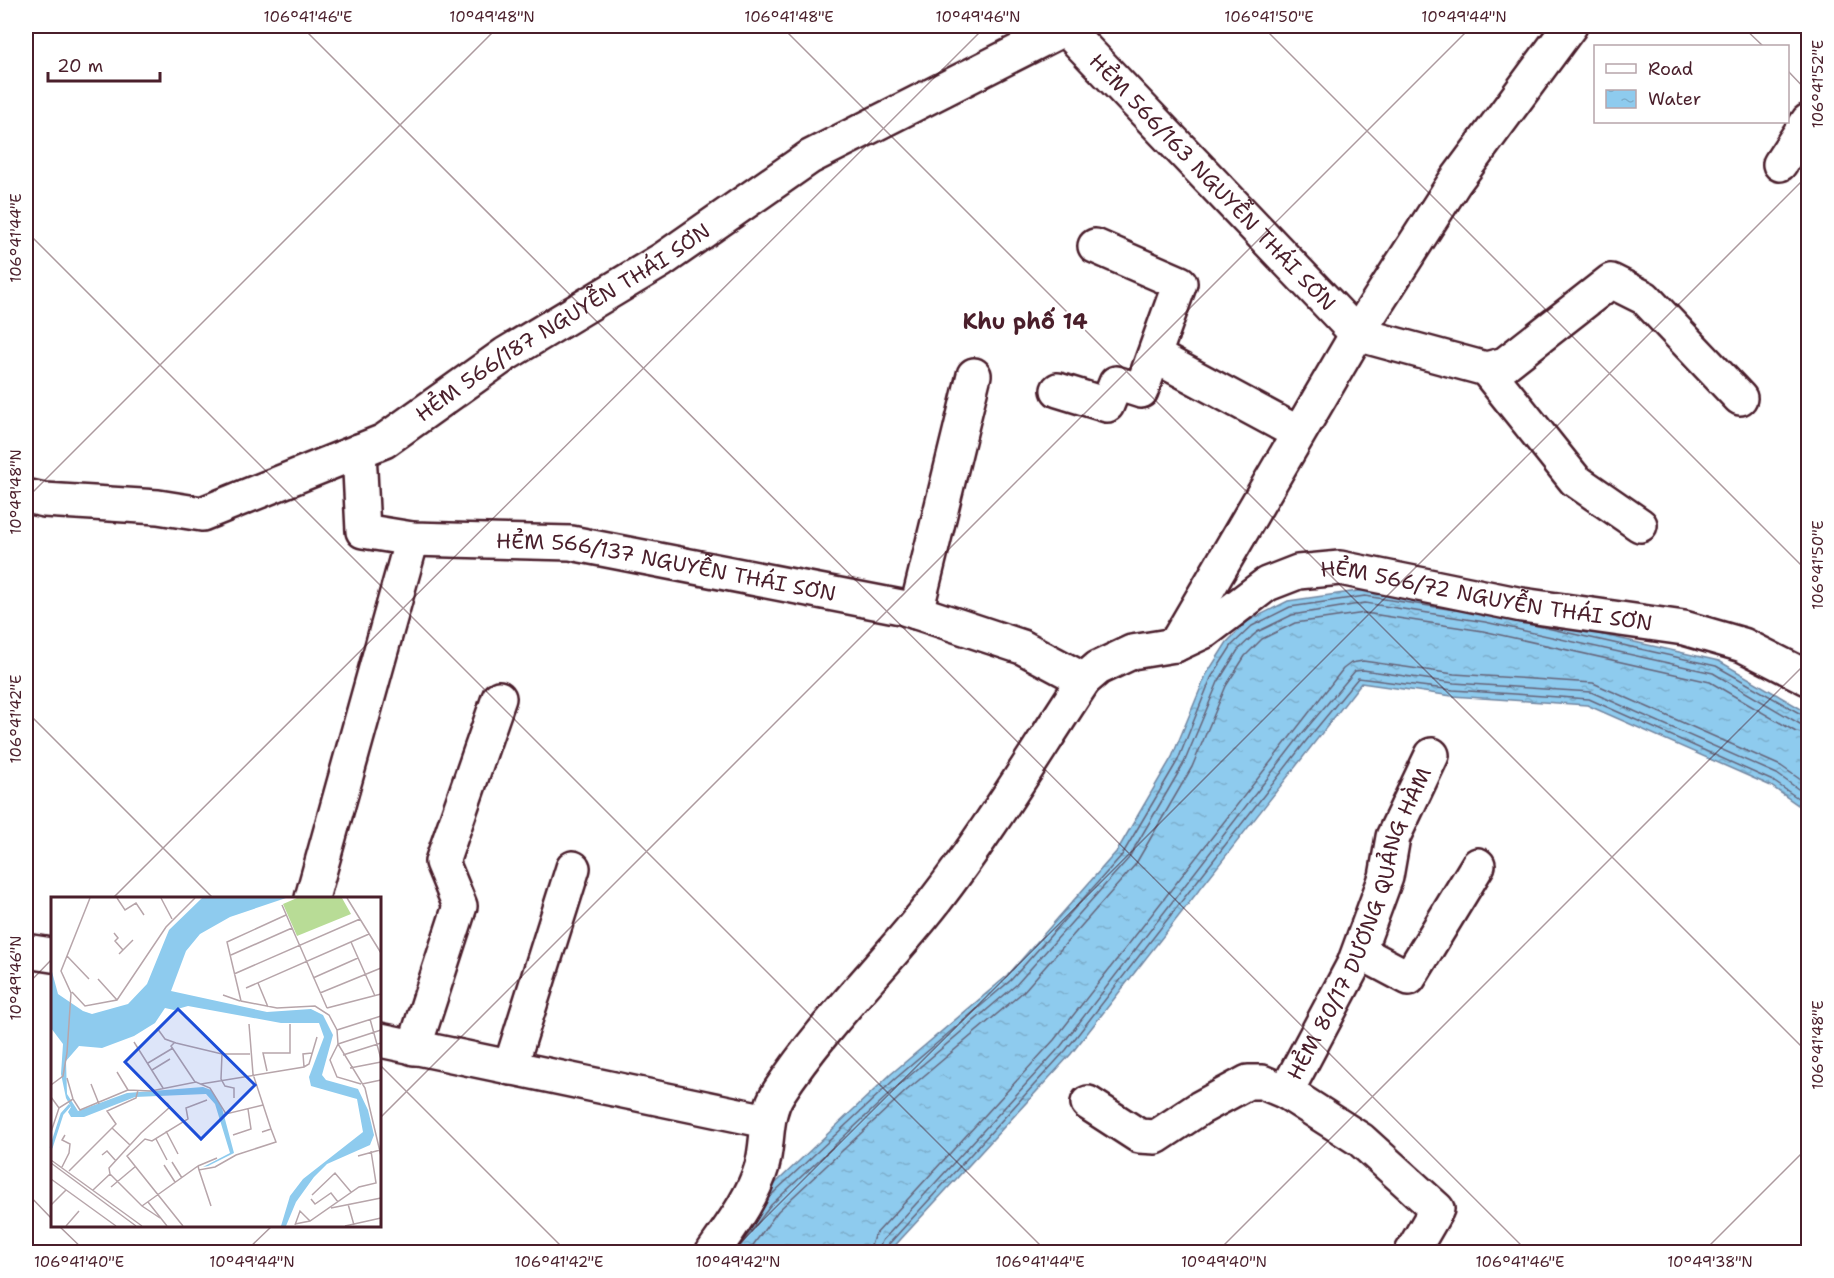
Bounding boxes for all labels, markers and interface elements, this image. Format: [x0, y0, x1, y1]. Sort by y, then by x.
text: 106°41'46"E [264, 7, 352, 27]
text: 10°49'48"N [449, 7, 535, 27]
text: 106°41'48"E [744, 7, 834, 27]
text: 10°49'46"N [936, 7, 1020, 27]
text: 106°41'50"E [1224, 7, 1314, 27]
text: 10°49'44"N [1421, 7, 1507, 27]
text: 106°41'52"E [1808, 40, 1828, 128]
scale bar [48, 45, 160, 83]
legend [1594, 45, 1789, 123]
street label: HẺM 566/163 NGUYỄN THÁI SƠN [1083, 48, 1342, 317]
text: 20 m [57, 54, 103, 78]
text: Road [1648, 57, 1693, 81]
text: Water [1648, 87, 1701, 111]
text: 106°41'44"E [6, 193, 26, 283]
street label: HẺM 566/187 NGUYỄN THÁI SƠN [410, 217, 716, 428]
district label: Khu phố 14 [962, 307, 1088, 336]
text: 10°49'48"N [6, 449, 26, 535]
text: 106°41'50"E [1808, 520, 1828, 610]
street label: HẺM 566/137 NGUYỄN THÁI SƠN [496, 527, 838, 608]
street label: HẺM 566/72 NGUYỄN THÁI SƠN [1319, 552, 1654, 637]
text: 106°41'42"E [6, 675, 26, 763]
street label: HẺM 80/17 DƯƠNG QUẢNG HÀM [1281, 763, 1438, 1085]
inset map [51, 897, 381, 1227]
text: 10°49'46"N [6, 936, 26, 1020]
text: 106°41'48"E [1808, 1000, 1828, 1090]
text: 106°41'40"E [34, 1252, 124, 1272]
text: 10°49'44"N [209, 1252, 295, 1272]
text: 106°41'42"E [515, 1252, 603, 1272]
text: 10°49'42"N [696, 1252, 780, 1272]
text: 106°41'44"E [995, 1252, 1085, 1272]
text: 10°49'40"N [1181, 1252, 1267, 1272]
text: 106°41'46"E [1476, 1252, 1564, 1272]
text: 10°49'38"N [1667, 1252, 1753, 1272]

